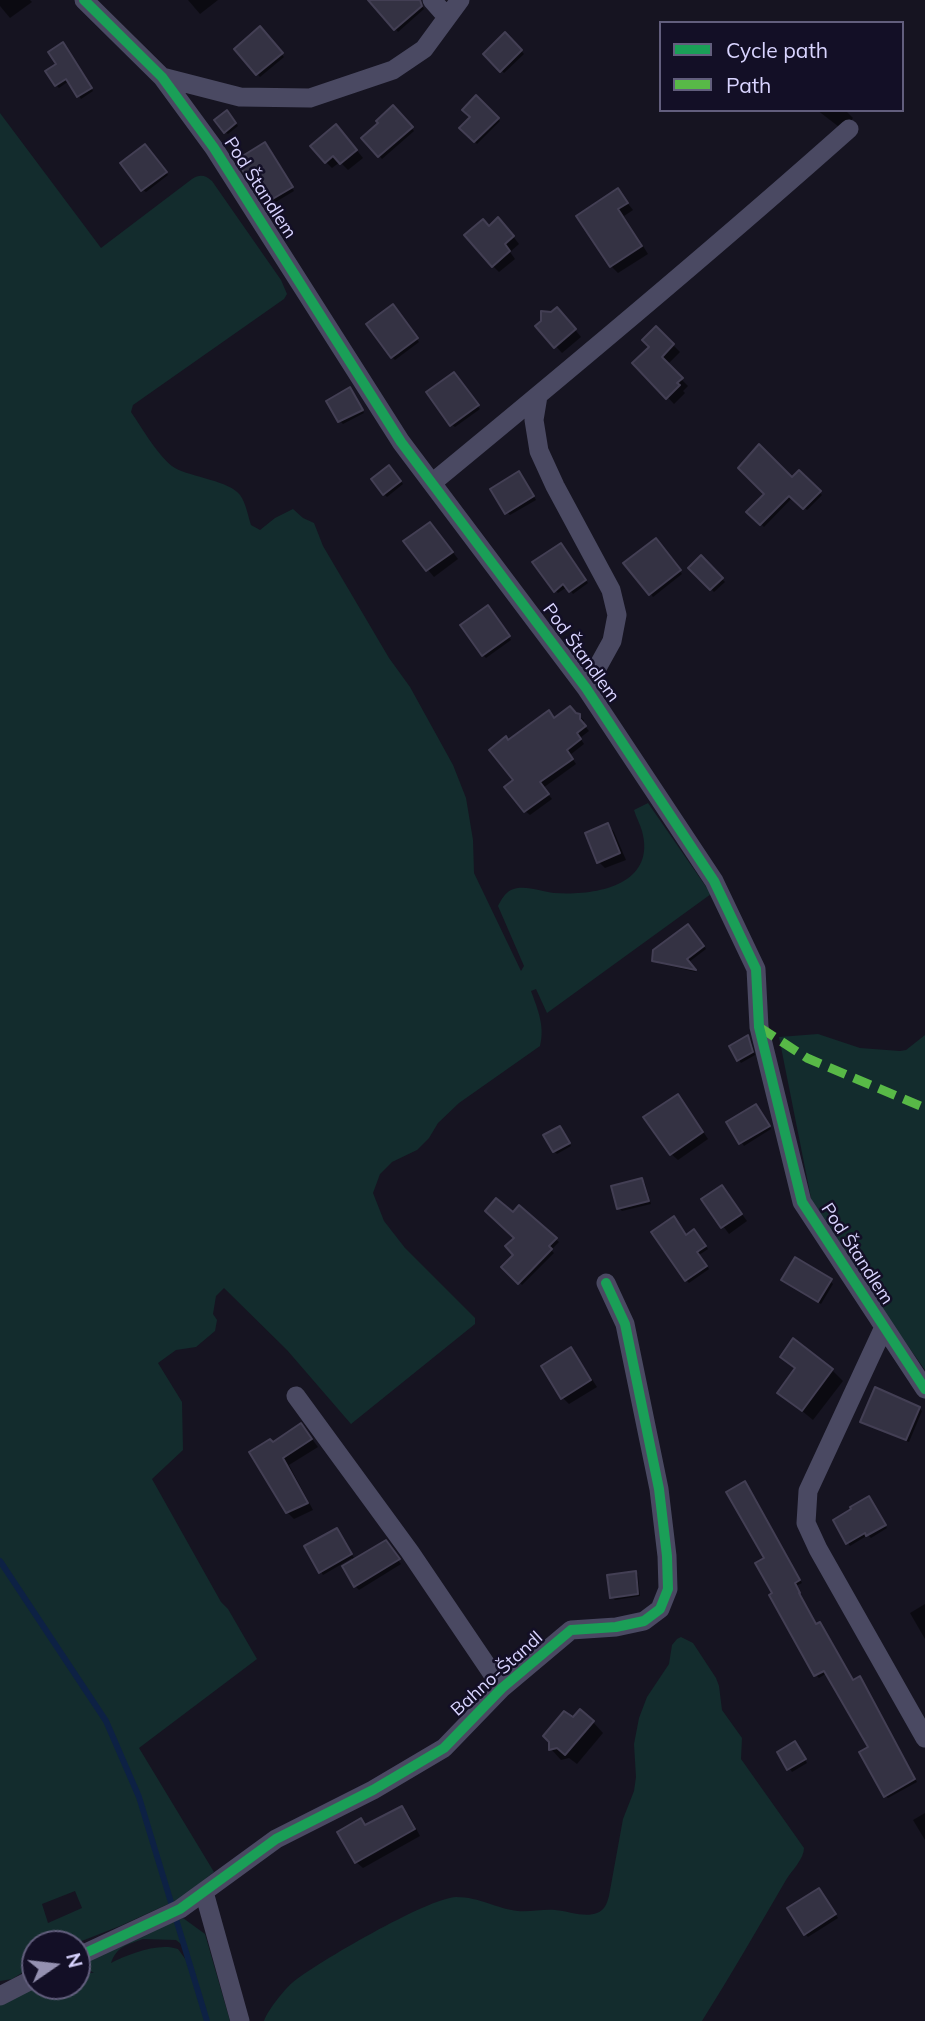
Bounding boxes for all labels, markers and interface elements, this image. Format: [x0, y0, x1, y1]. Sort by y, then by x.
legend [659, 21, 904, 112]
text: Cycle path [726, 37, 828, 63]
text: Path [726, 72, 771, 98]
street label: Pod Štandlem [219, 133, 301, 243]
street label: Pod Štandlem [538, 599, 624, 707]
street label: Pod Štandlem [816, 1199, 898, 1309]
street label: Bahno-Štandl [447, 1627, 547, 1721]
north arrow [21, 1930, 91, 2000]
text: N [61, 1951, 88, 1970]

